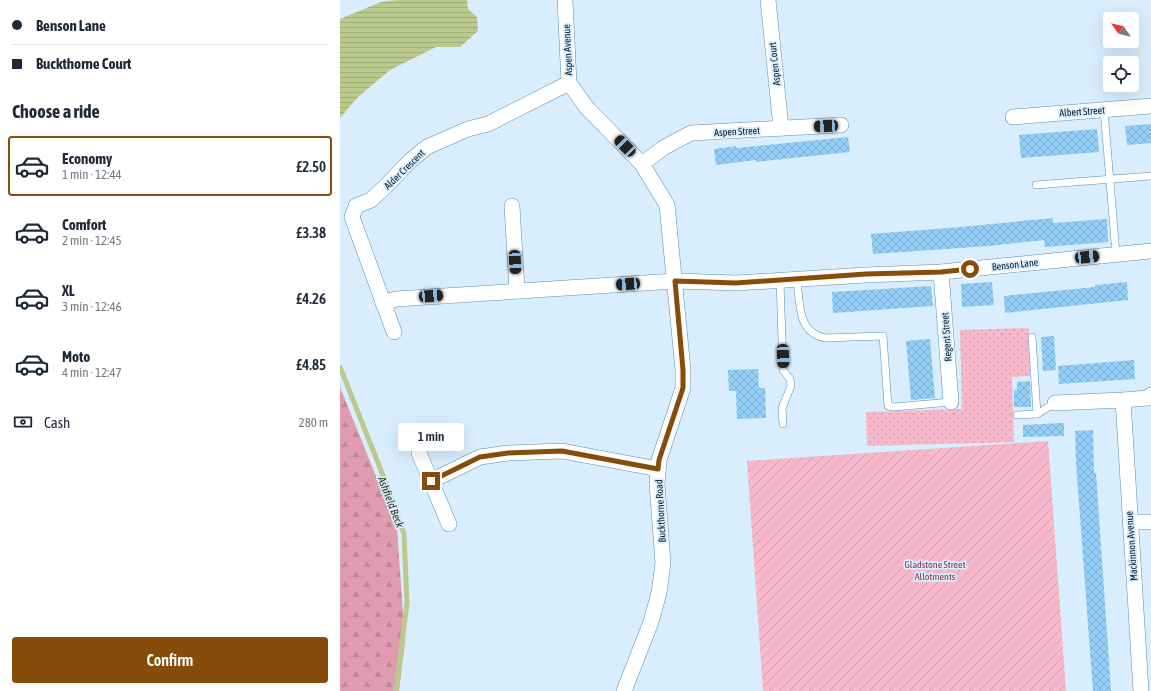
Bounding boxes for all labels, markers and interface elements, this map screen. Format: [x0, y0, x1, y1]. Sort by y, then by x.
north arrow [1103, 12, 1139, 48]
map controls [1103, 12, 1139, 92]
text: Benson Lane [36, 17, 106, 34]
street label: Aspen Avenue [561, 23, 574, 76]
street label: Aspen Court [767, 42, 782, 86]
text: Buckthorne Court [36, 55, 131, 72]
button: locate [1103, 56, 1139, 92]
text: Choose a ride [12, 101, 100, 122]
street label: Albert Street [1059, 104, 1105, 119]
car [814, 119, 838, 133]
street label: Aspen Street [714, 125, 760, 138]
car [612, 133, 638, 159]
street label: Alder Crescent [382, 147, 427, 192]
icon: car [14, 148, 50, 184]
text: Economy [62, 150, 112, 167]
text: £2.50 [296, 158, 326, 175]
text: 1 min · 12:44 [62, 167, 122, 182]
icon: car [14, 214, 50, 250]
text: Comfort [62, 216, 106, 233]
text: £3.38 [296, 224, 326, 241]
text: 2 min · 12:45 [62, 233, 122, 248]
car [508, 250, 522, 274]
car [1074, 250, 1100, 264]
street label: Benson Lane [991, 257, 1039, 272]
route start [961, 260, 979, 278]
car [616, 277, 640, 291]
icon: car [14, 280, 50, 316]
text: XL [62, 282, 75, 299]
car [419, 289, 443, 303]
text: £4.26 [296, 290, 326, 307]
text: 3 min · 12:46 [62, 299, 122, 314]
street label: Regent Street [939, 312, 954, 362]
car [777, 344, 789, 368]
icon: car [14, 346, 50, 382]
text: Moto [62, 348, 90, 365]
text: £4.85 [296, 356, 326, 373]
text: 4 min · 12:47 [62, 365, 122, 380]
icon: cash [12, 411, 34, 433]
text: Cash [44, 414, 70, 431]
text: 280 m [299, 415, 328, 430]
callout: 1 min [398, 423, 464, 451]
text: 1 min [418, 429, 444, 444]
route end [422, 472, 440, 490]
water label: Ashfield Beck [375, 474, 406, 529]
street label: Buckthorne Road [653, 479, 668, 543]
street label: Mackinnon Avenue [1124, 510, 1139, 581]
park label: Gladstone Street Allotments [904, 559, 966, 582]
button: Confirm [12, 637, 328, 683]

